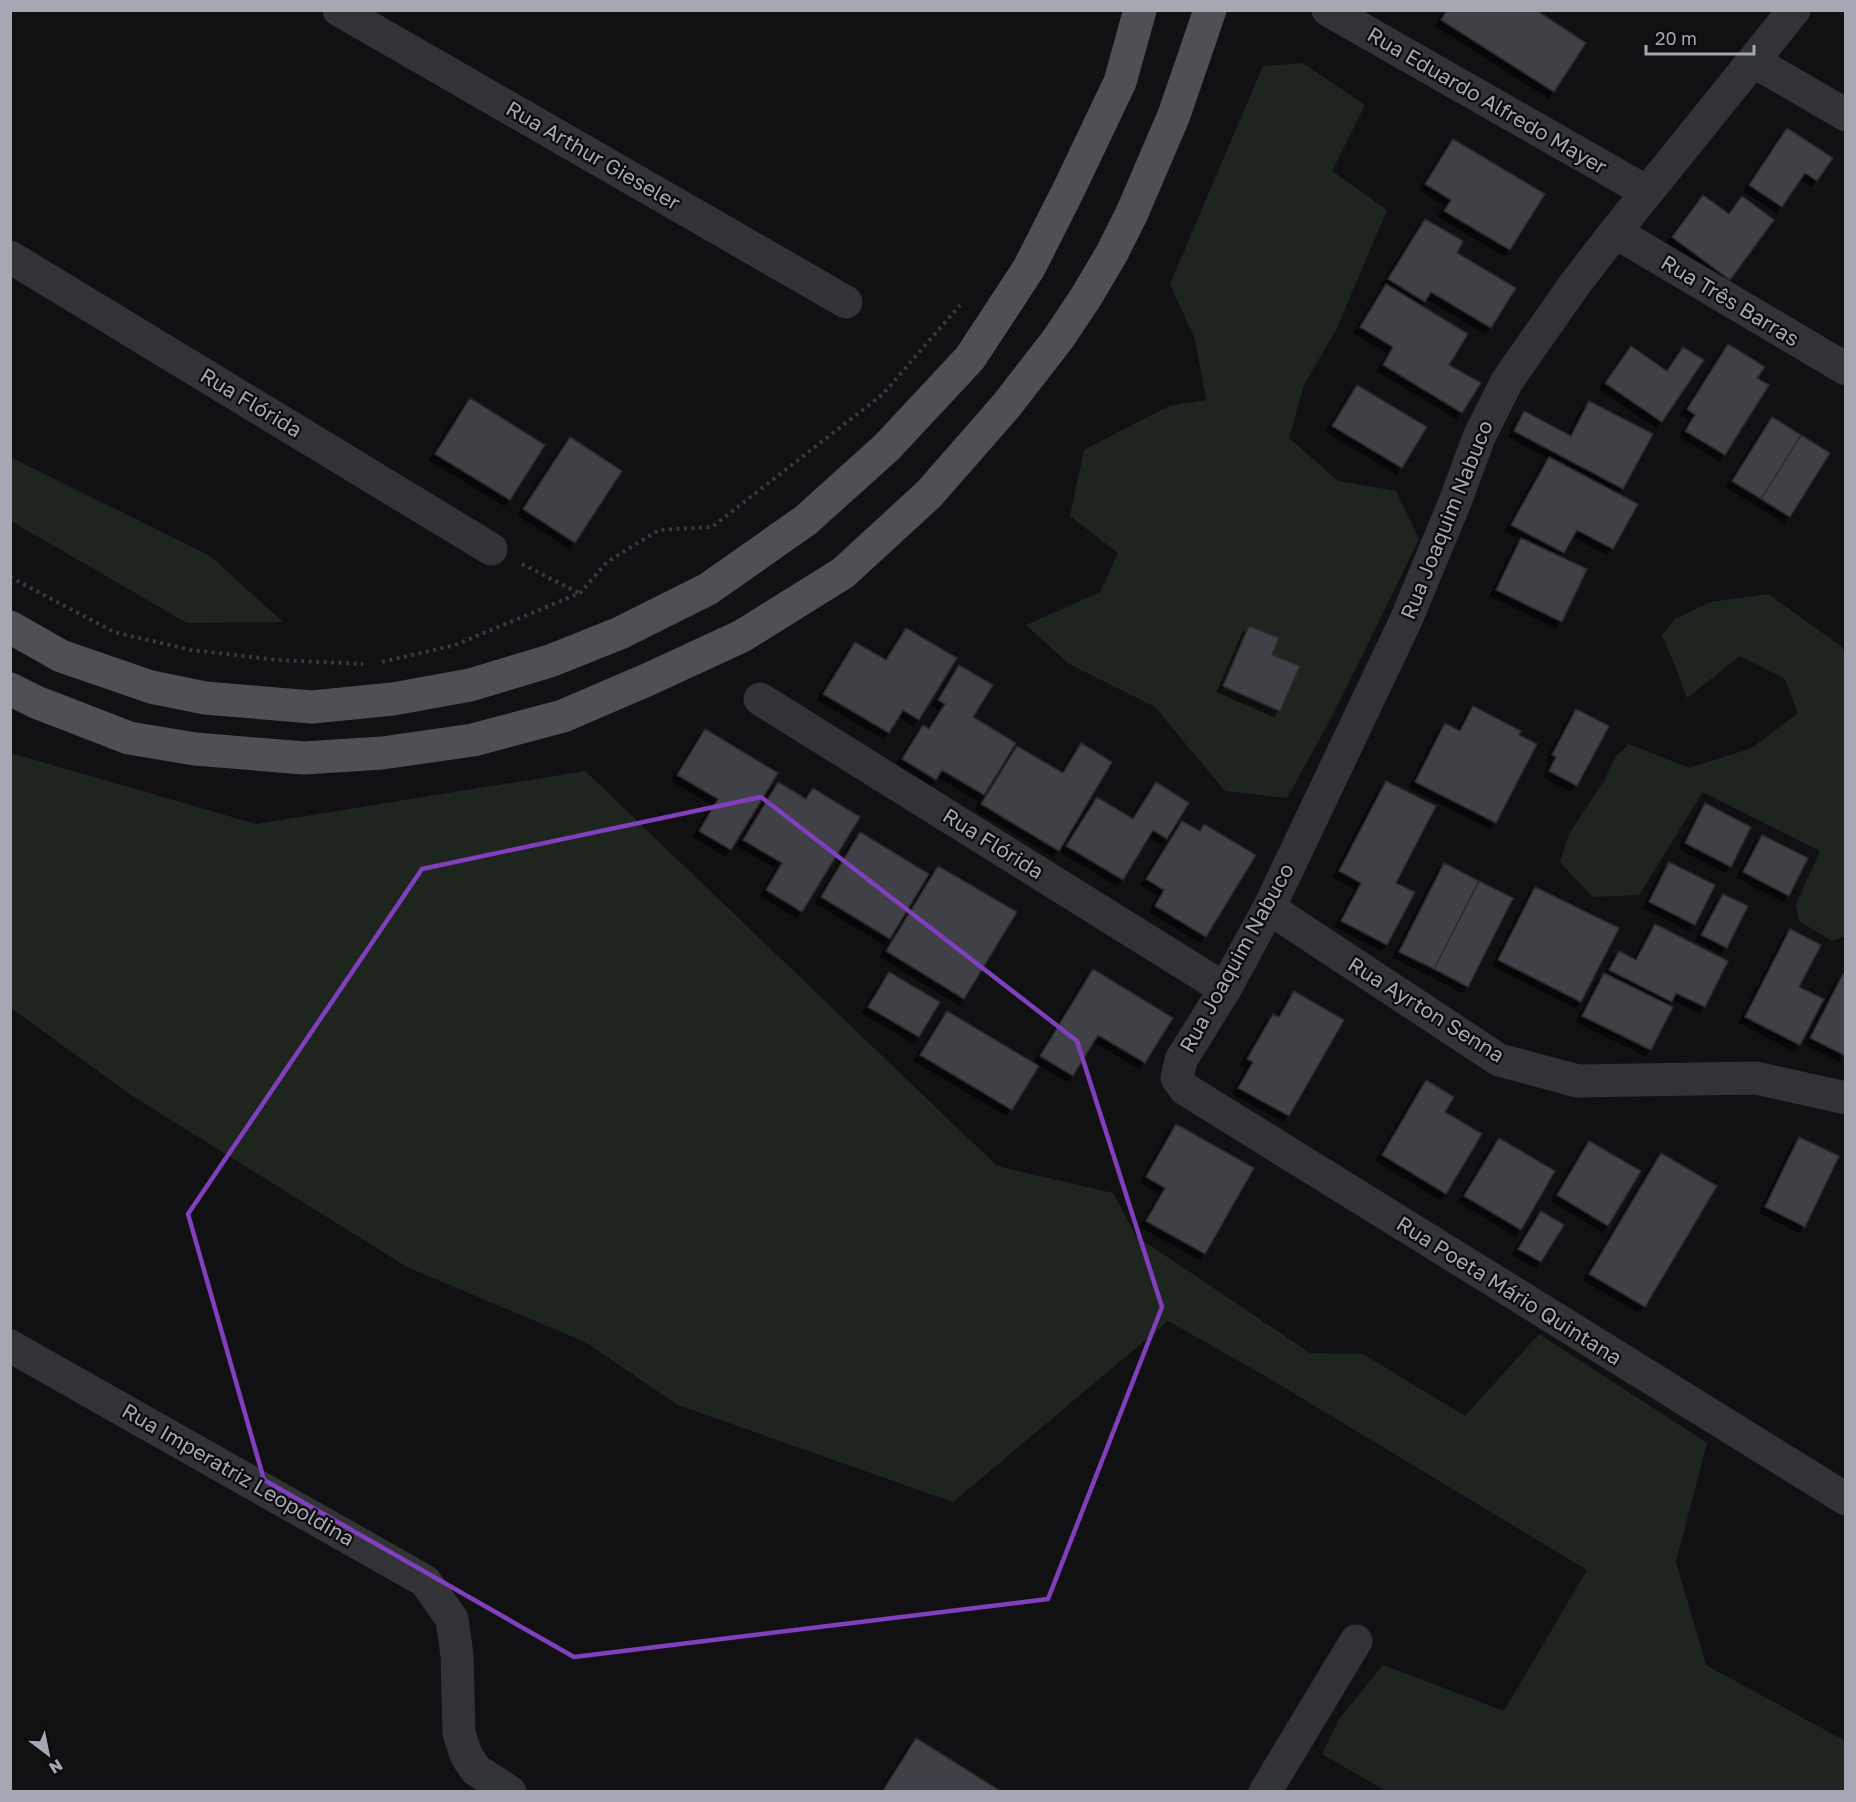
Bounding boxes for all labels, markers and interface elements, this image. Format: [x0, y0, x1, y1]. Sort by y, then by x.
scale bar [1646, 18, 1754, 56]
street label: Rua Eduardo Alfredo Mayer [1363, 21, 1612, 179]
text: 20 m [1655, 27, 1697, 49]
street label: Rua Arthur Gieseler [502, 95, 685, 216]
street label: Rua Três Barras [1657, 249, 1804, 352]
street label: Rua Flórida [196, 362, 307, 443]
street label: Rua Joaquim Nabuco [1394, 416, 1498, 623]
street label: Rua Flórida [938, 802, 1049, 884]
street label: Rua Joaquim Nabuco [1173, 858, 1299, 1057]
street label: Rua Ayrton Senna [1344, 951, 1509, 1068]
street label: Rua Poeta Mário Quintana [1392, 1210, 1627, 1370]
street label: Rua Imperatriz Leopoldina [118, 1397, 359, 1551]
north arrow [18, 1724, 78, 1784]
text: N [45, 1755, 66, 1778]

